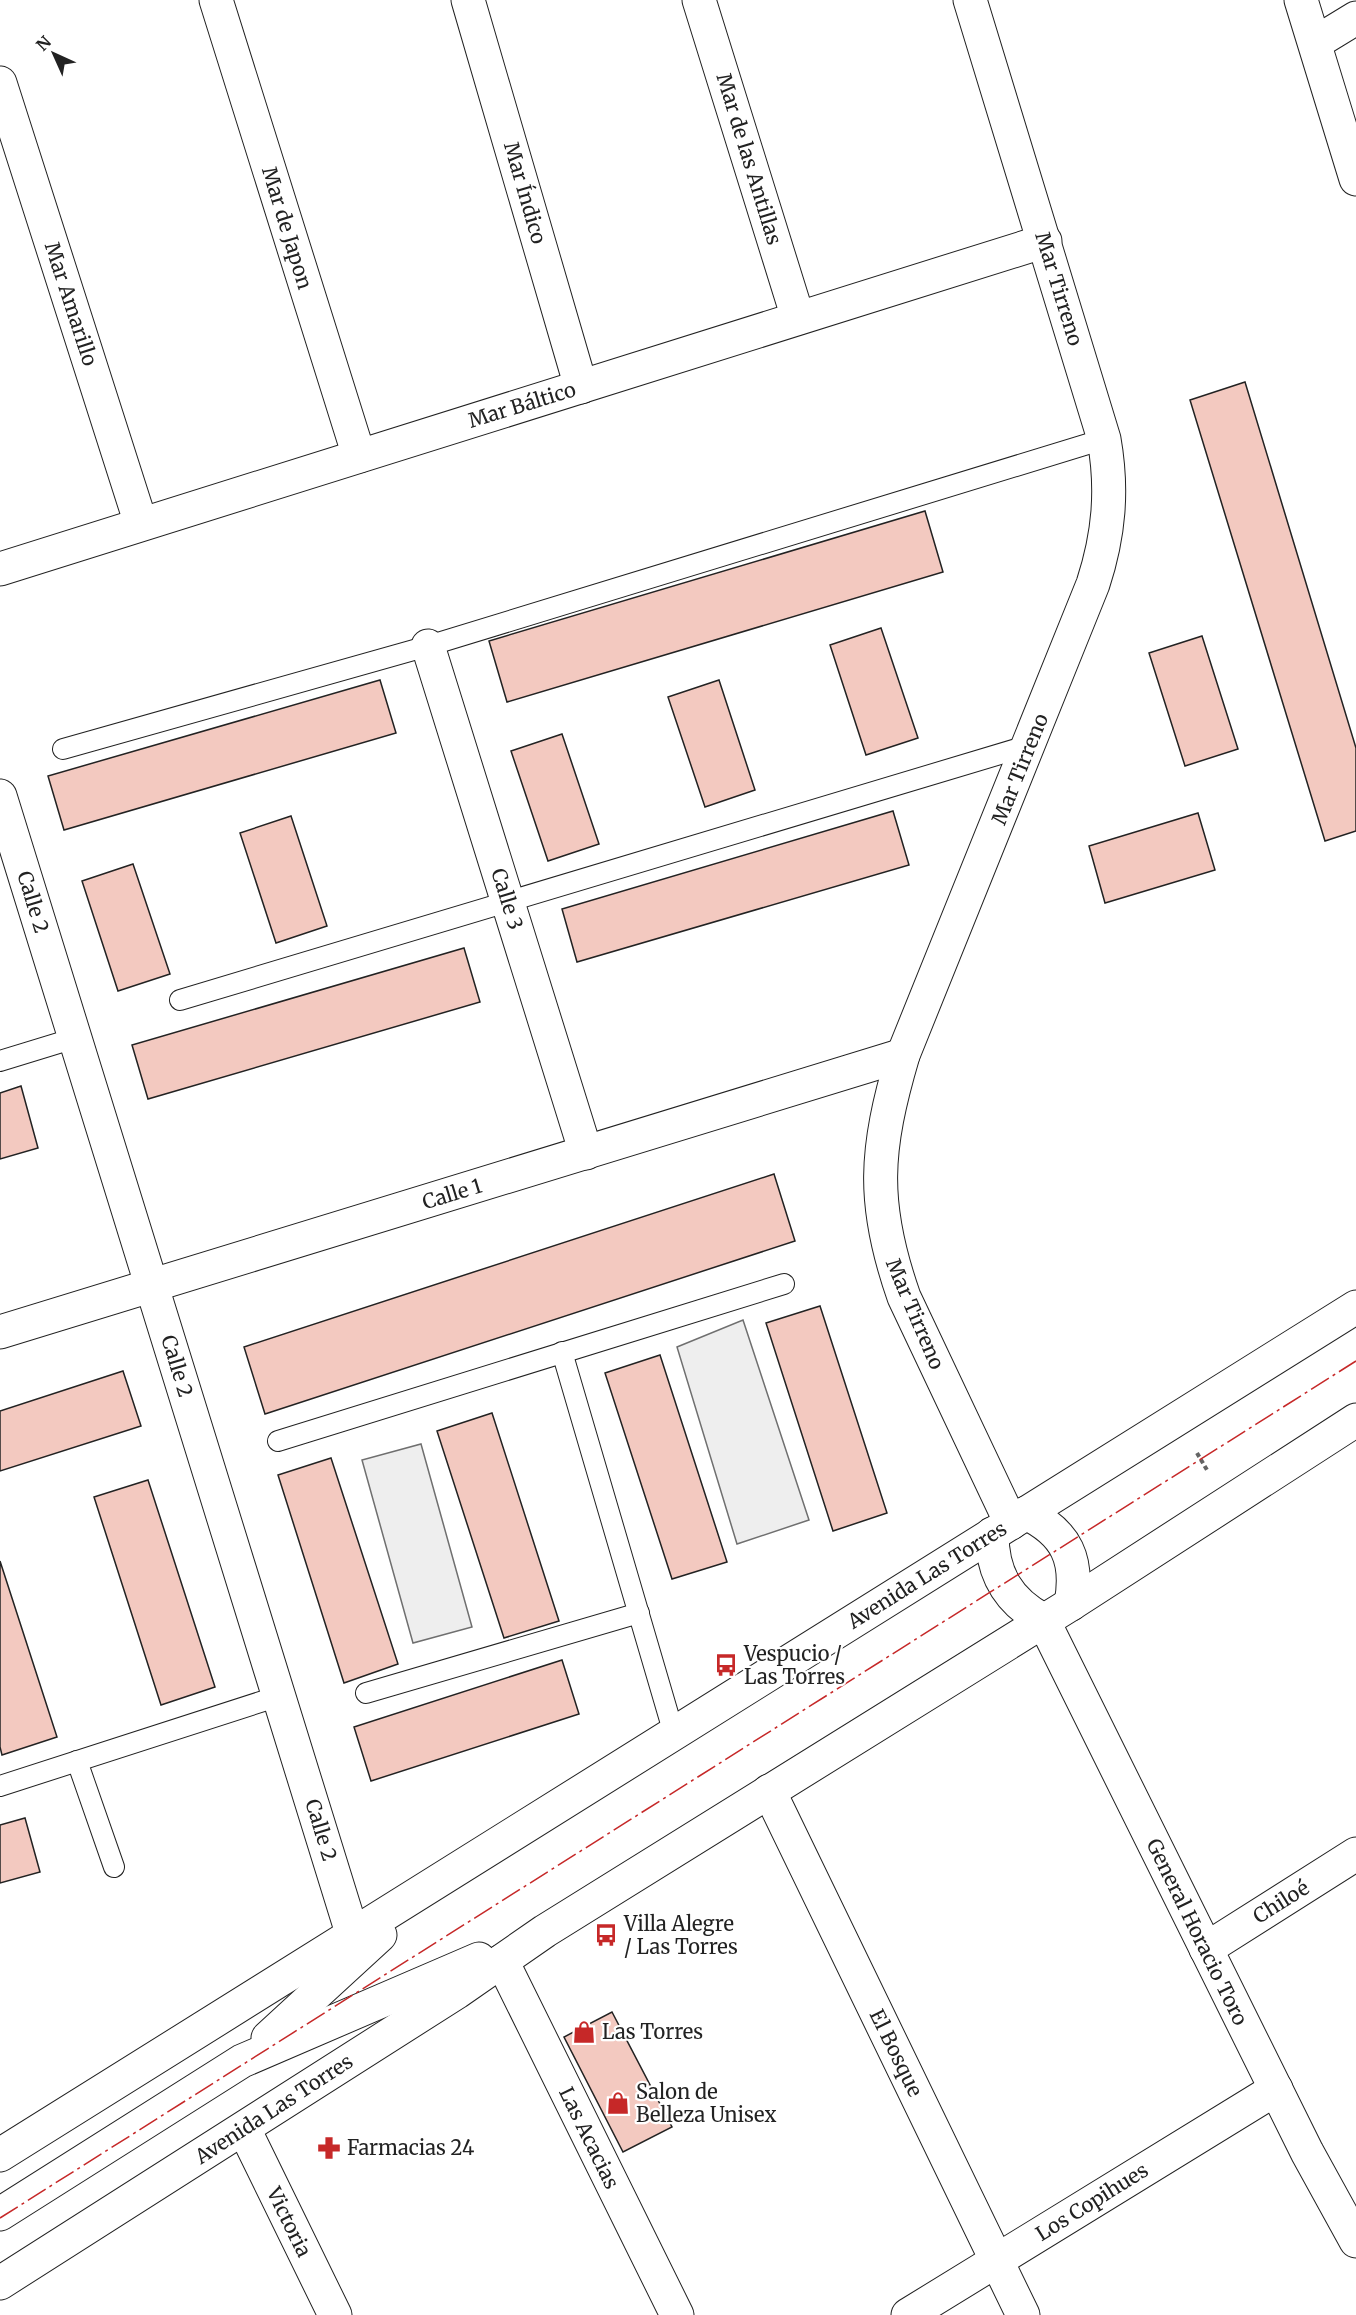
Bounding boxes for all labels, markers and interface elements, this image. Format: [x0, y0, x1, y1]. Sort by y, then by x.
north arrow [24, 24, 84, 84]
text: N [32, 32, 55, 55]
street label: Mar de las Antillas [712, 70, 787, 247]
street label: Mar Índico [499, 139, 554, 247]
street label: Mar de Japon [257, 164, 318, 292]
street label: Mar Tirreno [1030, 229, 1089, 349]
street label: Mar Amarillo [40, 239, 103, 369]
street label: Mar Báltico [465, 376, 579, 433]
street label: Mar Tirreno [986, 709, 1053, 828]
street label: Calle 3 [486, 865, 529, 933]
street label: Calle 2 [12, 868, 55, 936]
street label: Calle 1 [419, 1173, 485, 1214]
street label: Mar Tirreno [881, 1255, 950, 1373]
street label: Calle 2 [156, 1332, 199, 1400]
street label: Avenida Las Torres [842, 1515, 1011, 1634]
place label: Vespucio / Las Torres [743, 1641, 845, 1689]
bus stop icon: Vespucio / Las Torres [713, 1652, 739, 1678]
street label: Calle 2 [300, 1796, 343, 1864]
street label: General Horacio Toro [1141, 1835, 1254, 2029]
street label: Chiloé [1248, 1875, 1313, 1928]
place label: Villa Alegre / Las Torres [623, 1911, 738, 1959]
bus stop icon: Villa Alegre / Las Torres [593, 1922, 619, 1948]
street label: El Bosque [865, 2005, 928, 2101]
shop icon: Las Torres [571, 2019, 597, 2045]
place label: Las Torres [602, 2019, 703, 2044]
street label: Avenida Las Torres [189, 2048, 357, 2169]
place label: Salon de Belleza Unisex [636, 2079, 776, 2127]
street label: Las Acacias [554, 2083, 625, 2193]
shop icon: Salon de Belleza Unisex [605, 2090, 631, 2116]
pharmacy icon: Farmacias 24 [316, 2135, 342, 2161]
place label: Farmacias 24 [347, 2135, 474, 2160]
street label: Los Copihues [1031, 2157, 1152, 2246]
street label: Victoria [261, 2182, 317, 2261]

